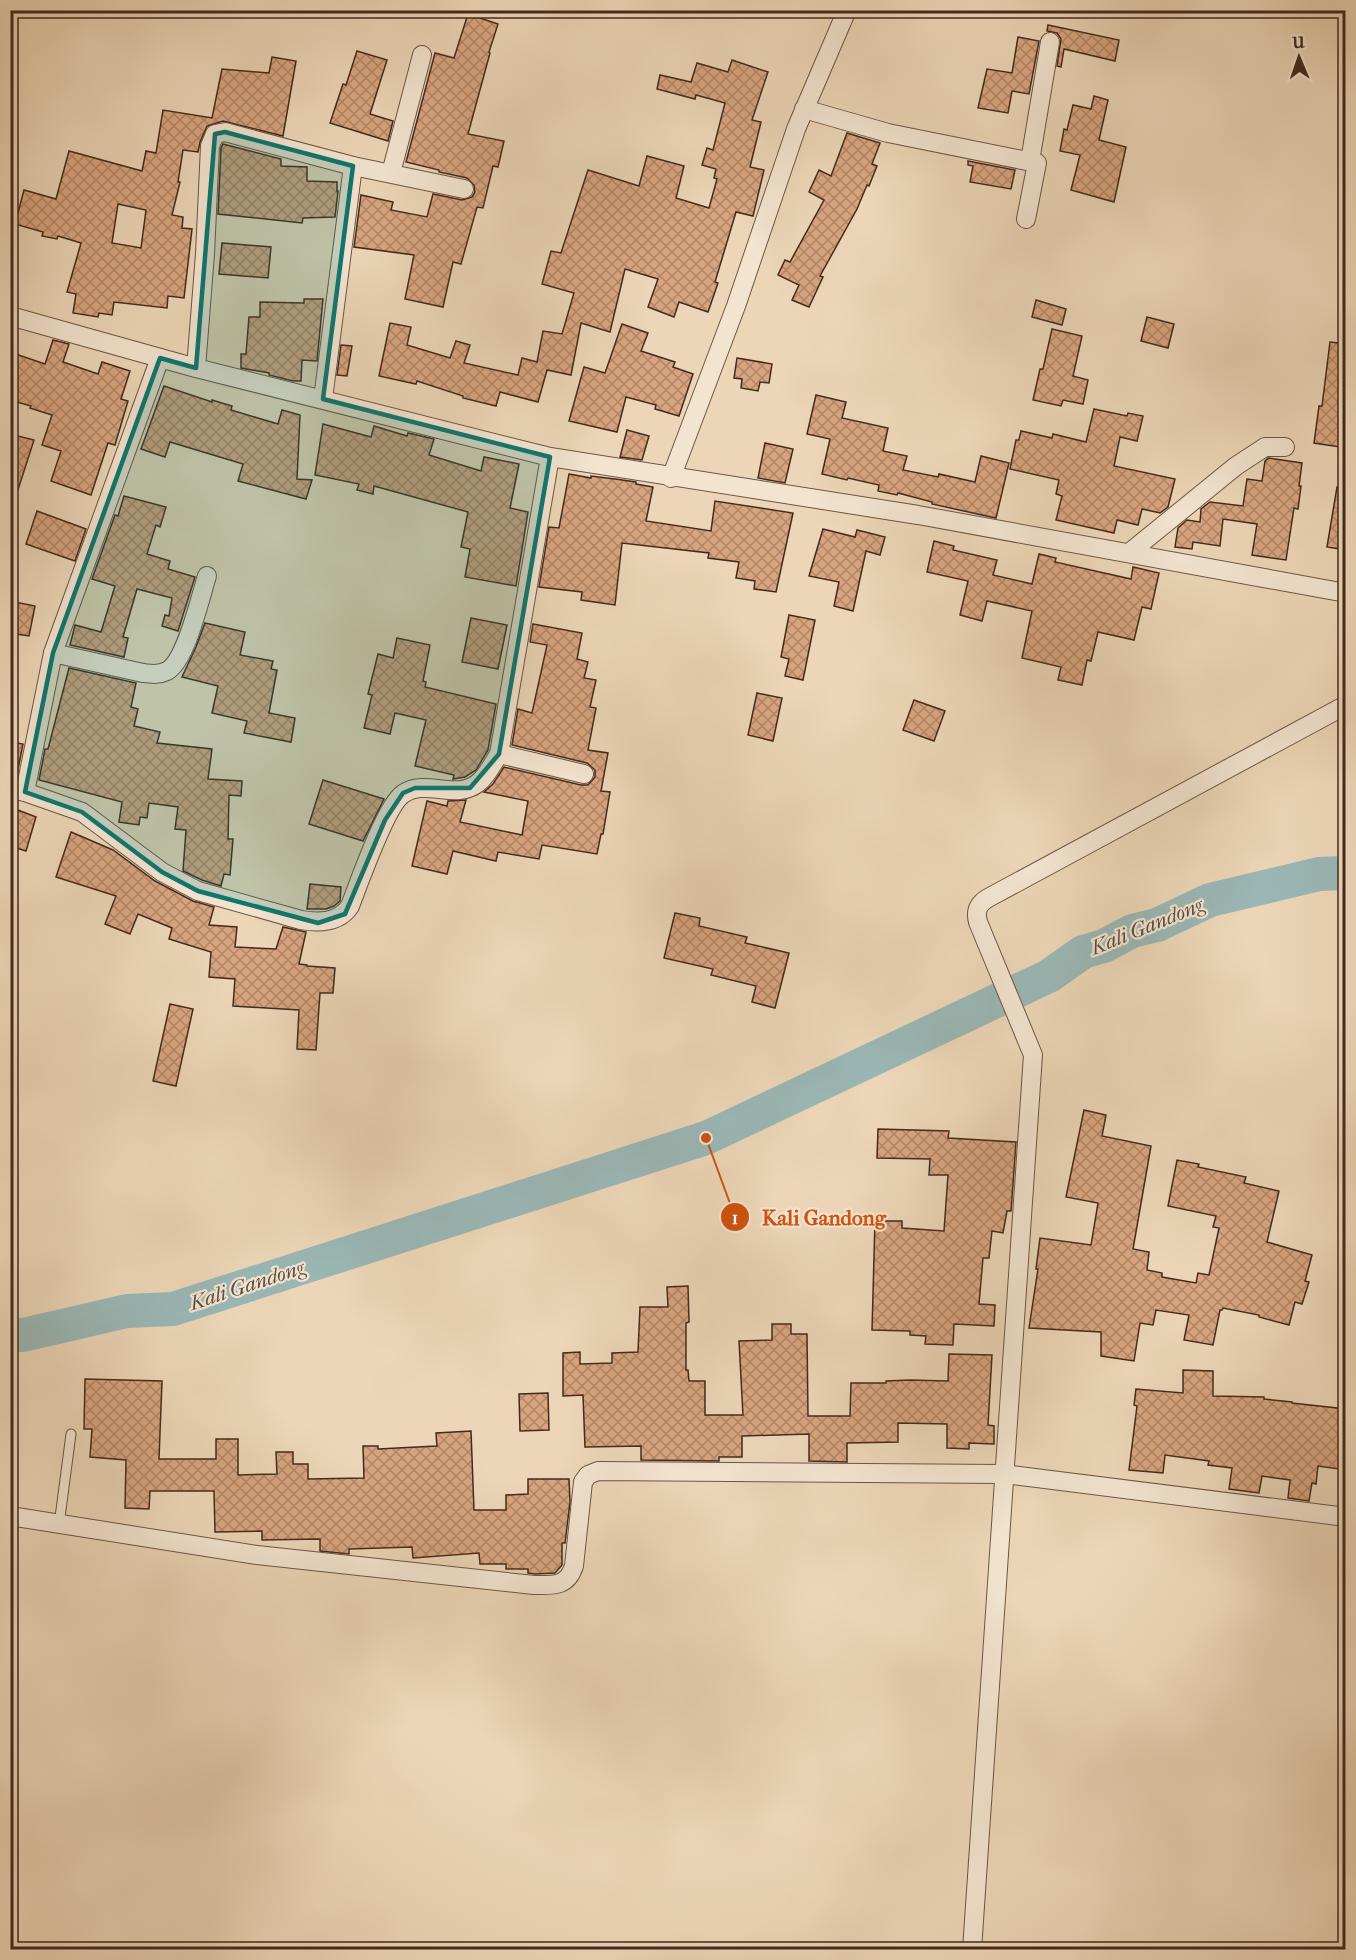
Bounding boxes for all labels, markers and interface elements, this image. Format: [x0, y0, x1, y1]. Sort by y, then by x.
north arrow [1269, 27, 1329, 87]
text: U [1291, 33, 1306, 52]
water label: Kali Gandong [1085, 892, 1208, 960]
callout: Kali Gandong [720, 1198, 898, 1237]
text: Kali Gandong [762, 1206, 887, 1230]
text: 1 [732, 1208, 738, 1229]
water label: Kali Gandong [184, 1255, 308, 1316]

